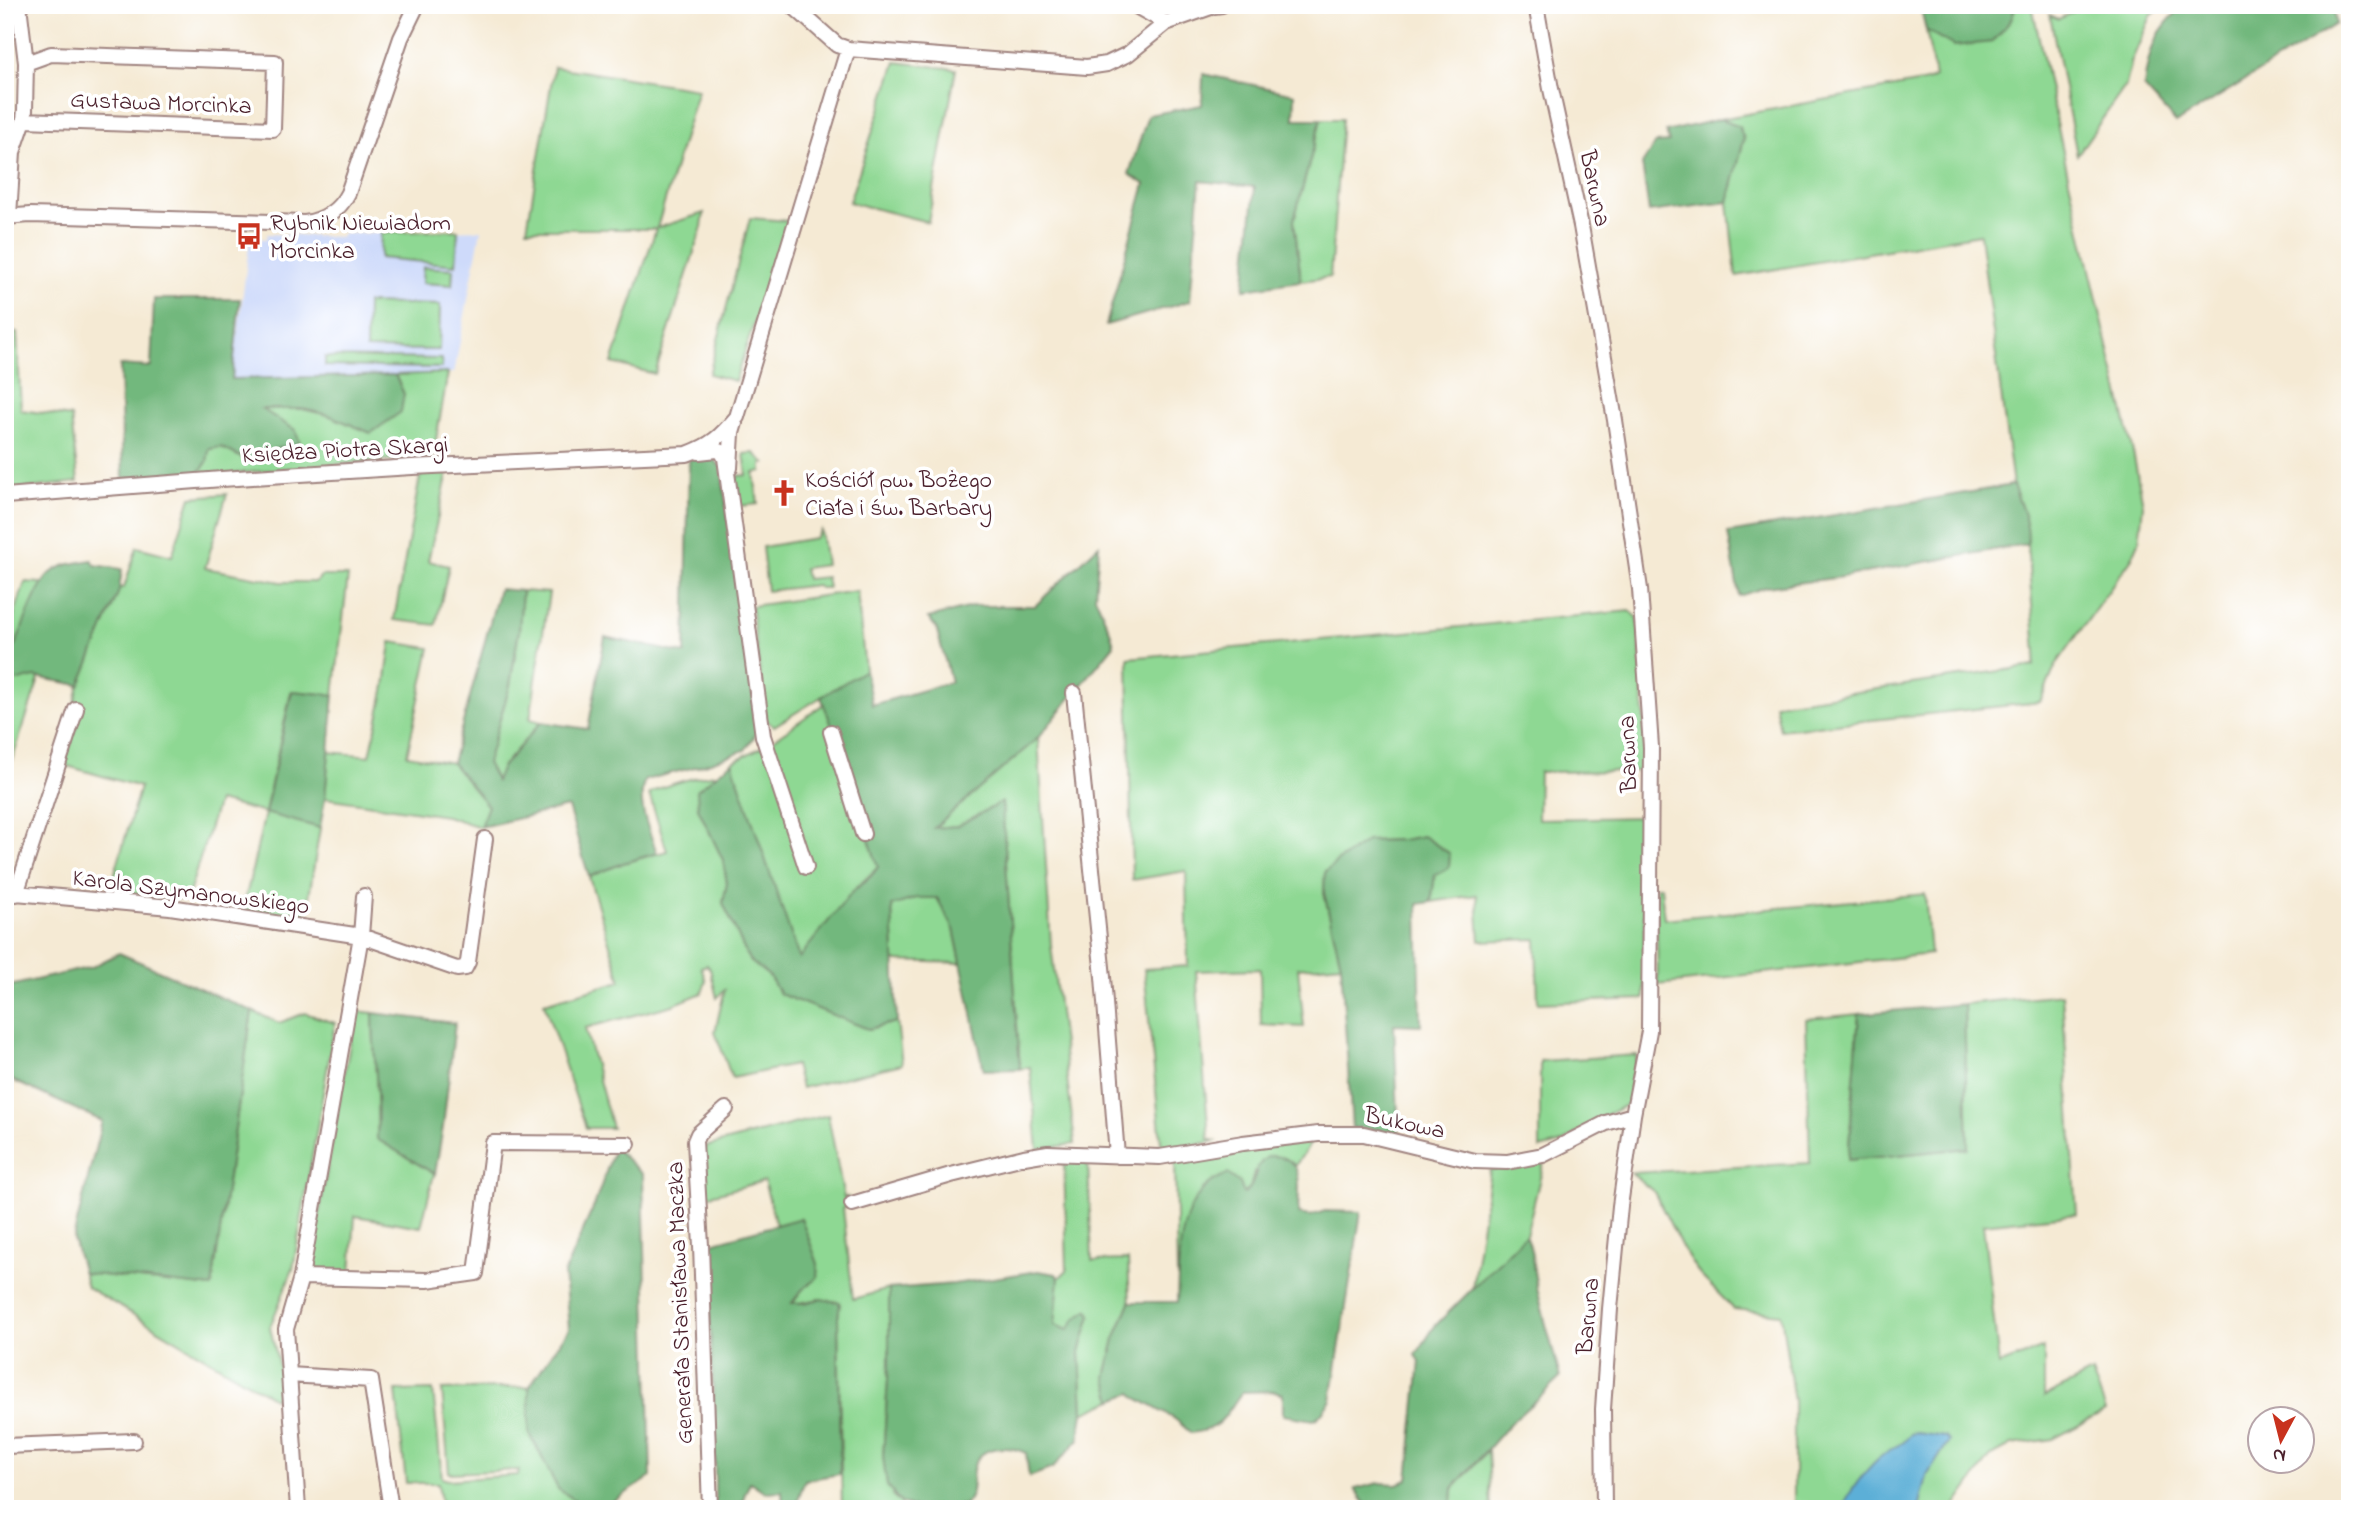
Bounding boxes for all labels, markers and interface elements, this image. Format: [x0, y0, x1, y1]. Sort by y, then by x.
street label: Gustawa Morcinka [70, 84, 252, 125]
street label: Barwna [1568, 146, 1619, 230]
place label: Rybnik Niewiadom Morcinka [270, 207, 451, 270]
bus stop icon: Rybnik Niewiadom Morcinka [234, 221, 264, 251]
street label: Księdza Piotra Skargi [241, 429, 449, 474]
place label: Kościół pw. Bożego Ciała i św. Barbary [805, 464, 992, 528]
church icon: Kościół pw. Bożego Ciała i św. Barbary [769, 478, 799, 508]
street label: Barwna [1611, 715, 1648, 794]
street label: Karola Szymanowskiego [70, 862, 311, 926]
street label: Bukowa [1360, 1099, 1448, 1150]
street label: Generała Stanisława Maczka [659, 1161, 704, 1445]
street label: Barwna [1569, 1276, 1610, 1357]
north arrow [2246, 1406, 2316, 1476]
text: N [2271, 1440, 2287, 1469]

